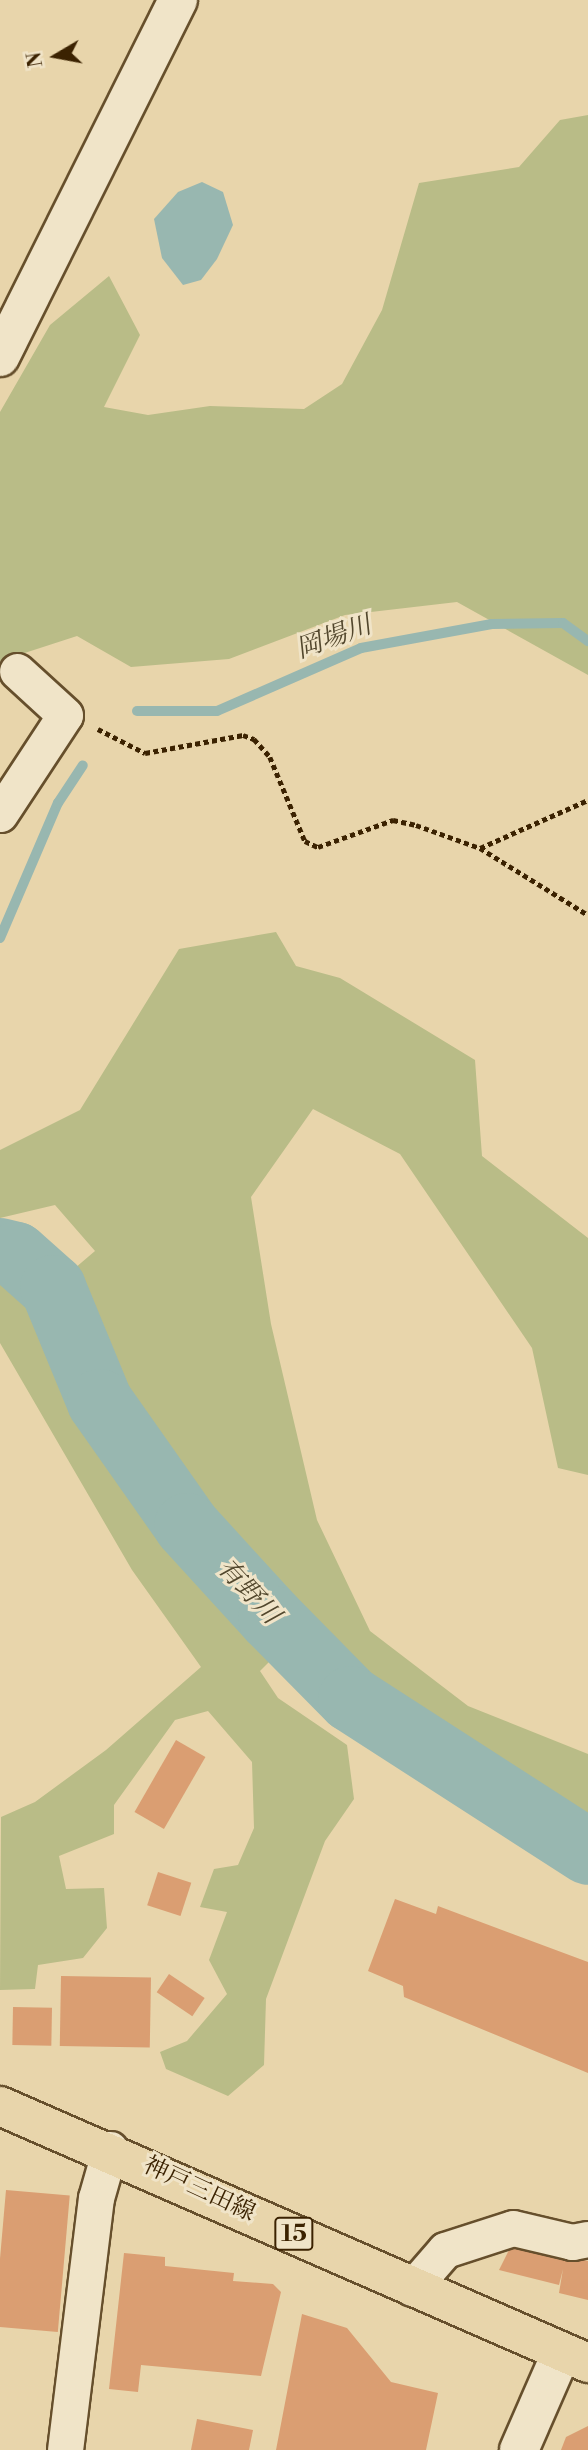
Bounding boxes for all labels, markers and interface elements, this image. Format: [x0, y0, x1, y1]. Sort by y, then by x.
north arrow [21, 21, 91, 91]
text: N [22, 50, 48, 69]
water label: 岡場川 [292, 610, 376, 666]
water label: 有野川 [210, 1553, 286, 1631]
street label: 神戸三田線 [139, 2152, 259, 2228]
road number: 15 [273, 2214, 315, 2254]

